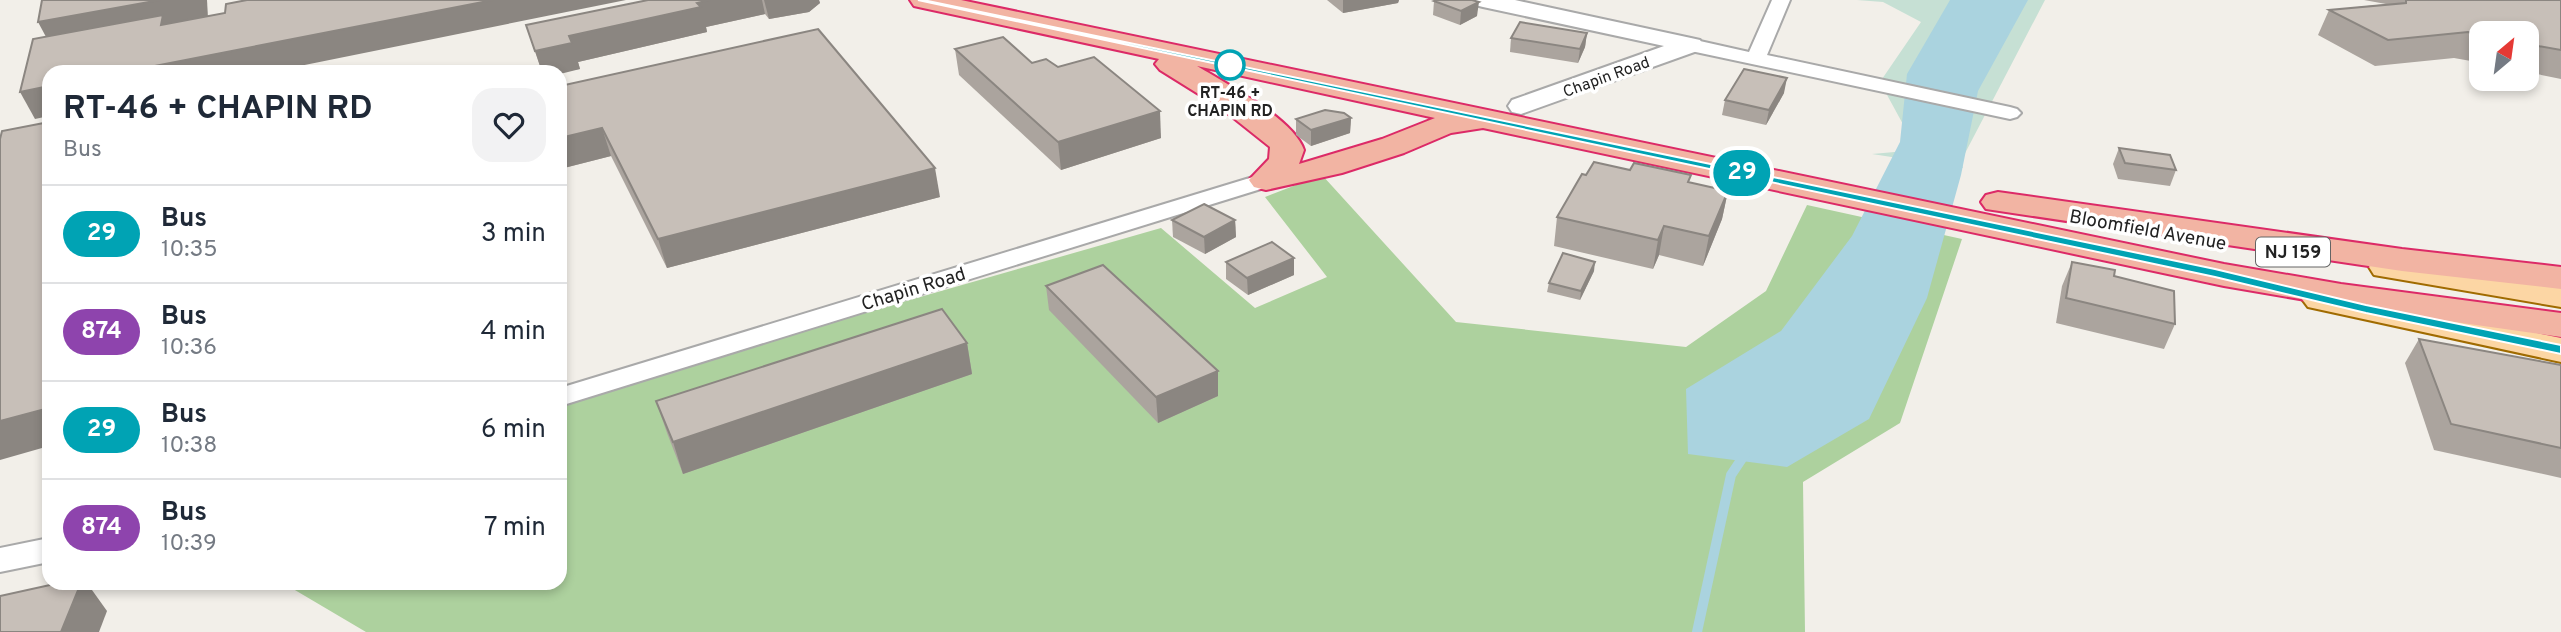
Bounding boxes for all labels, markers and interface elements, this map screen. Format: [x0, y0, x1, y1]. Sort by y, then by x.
north arrow [2469, 21, 2539, 91]
map controls [2469, 21, 2539, 91]
marker: RT-46 + CHAPIN RD [1215, 50, 1245, 80]
street label: Chapin Road [1561, 53, 1653, 103]
place label: RT-46 + CHAPIN RD [1187, 84, 1273, 122]
button: heart [472, 88, 546, 162]
text: RT-46 + CHAPIN RD [63, 89, 373, 131]
text: Bus [63, 136, 102, 165]
line badge: 29 [1710, 150, 1774, 196]
text: 29 [1727, 158, 1757, 188]
text: Bus [161, 203, 207, 236]
street label: Bloomfield Avenue [2067, 205, 2228, 257]
text: 3 min [481, 218, 546, 251]
text: 29 [87, 219, 116, 249]
text: 10:35 [161, 236, 218, 265]
road number: NJ 159 [2256, 238, 2330, 266]
street label: Chapin Road [858, 263, 969, 317]
text: Bus [161, 301, 207, 334]
text: 4 min [480, 316, 546, 349]
text: 874 [81, 317, 122, 347]
text: 10:36 [161, 334, 217, 363]
text: Bus [161, 399, 207, 432]
text: 6 min [481, 414, 546, 447]
text: 29 [87, 415, 116, 445]
text: 10:38 [161, 432, 217, 461]
text: Bus [161, 497, 207, 530]
text: 7 min [484, 512, 546, 545]
text: 874 [81, 513, 122, 543]
text: 10:39 [161, 530, 217, 559]

